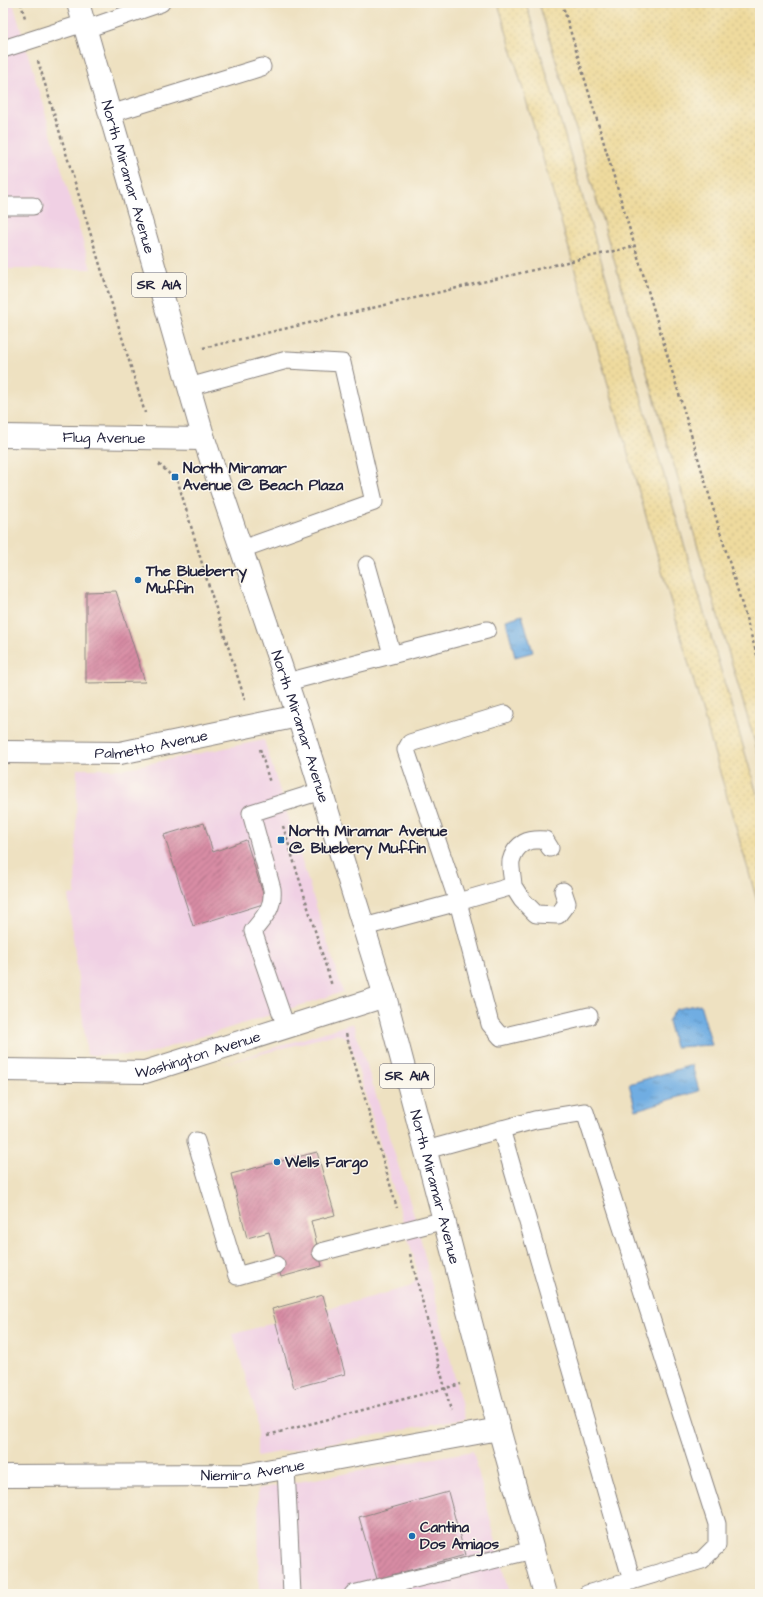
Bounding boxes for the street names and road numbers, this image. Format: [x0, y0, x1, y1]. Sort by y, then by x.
street label: North Miramar Avenue [96, 98, 160, 256]
road number: SR A1A [132, 273, 186, 297]
street label: Flug Avenue [62, 426, 146, 449]
street label: North Miramar Avenue [266, 648, 335, 805]
street label: Palmetto Avenue [95, 725, 210, 764]
street label: Washington Avenue [134, 1026, 263, 1083]
road number: SR A1A [380, 1064, 434, 1088]
street label: North Miramar Avenue [405, 1108, 466, 1266]
street label: Niemira Avenue [201, 1454, 306, 1486]

